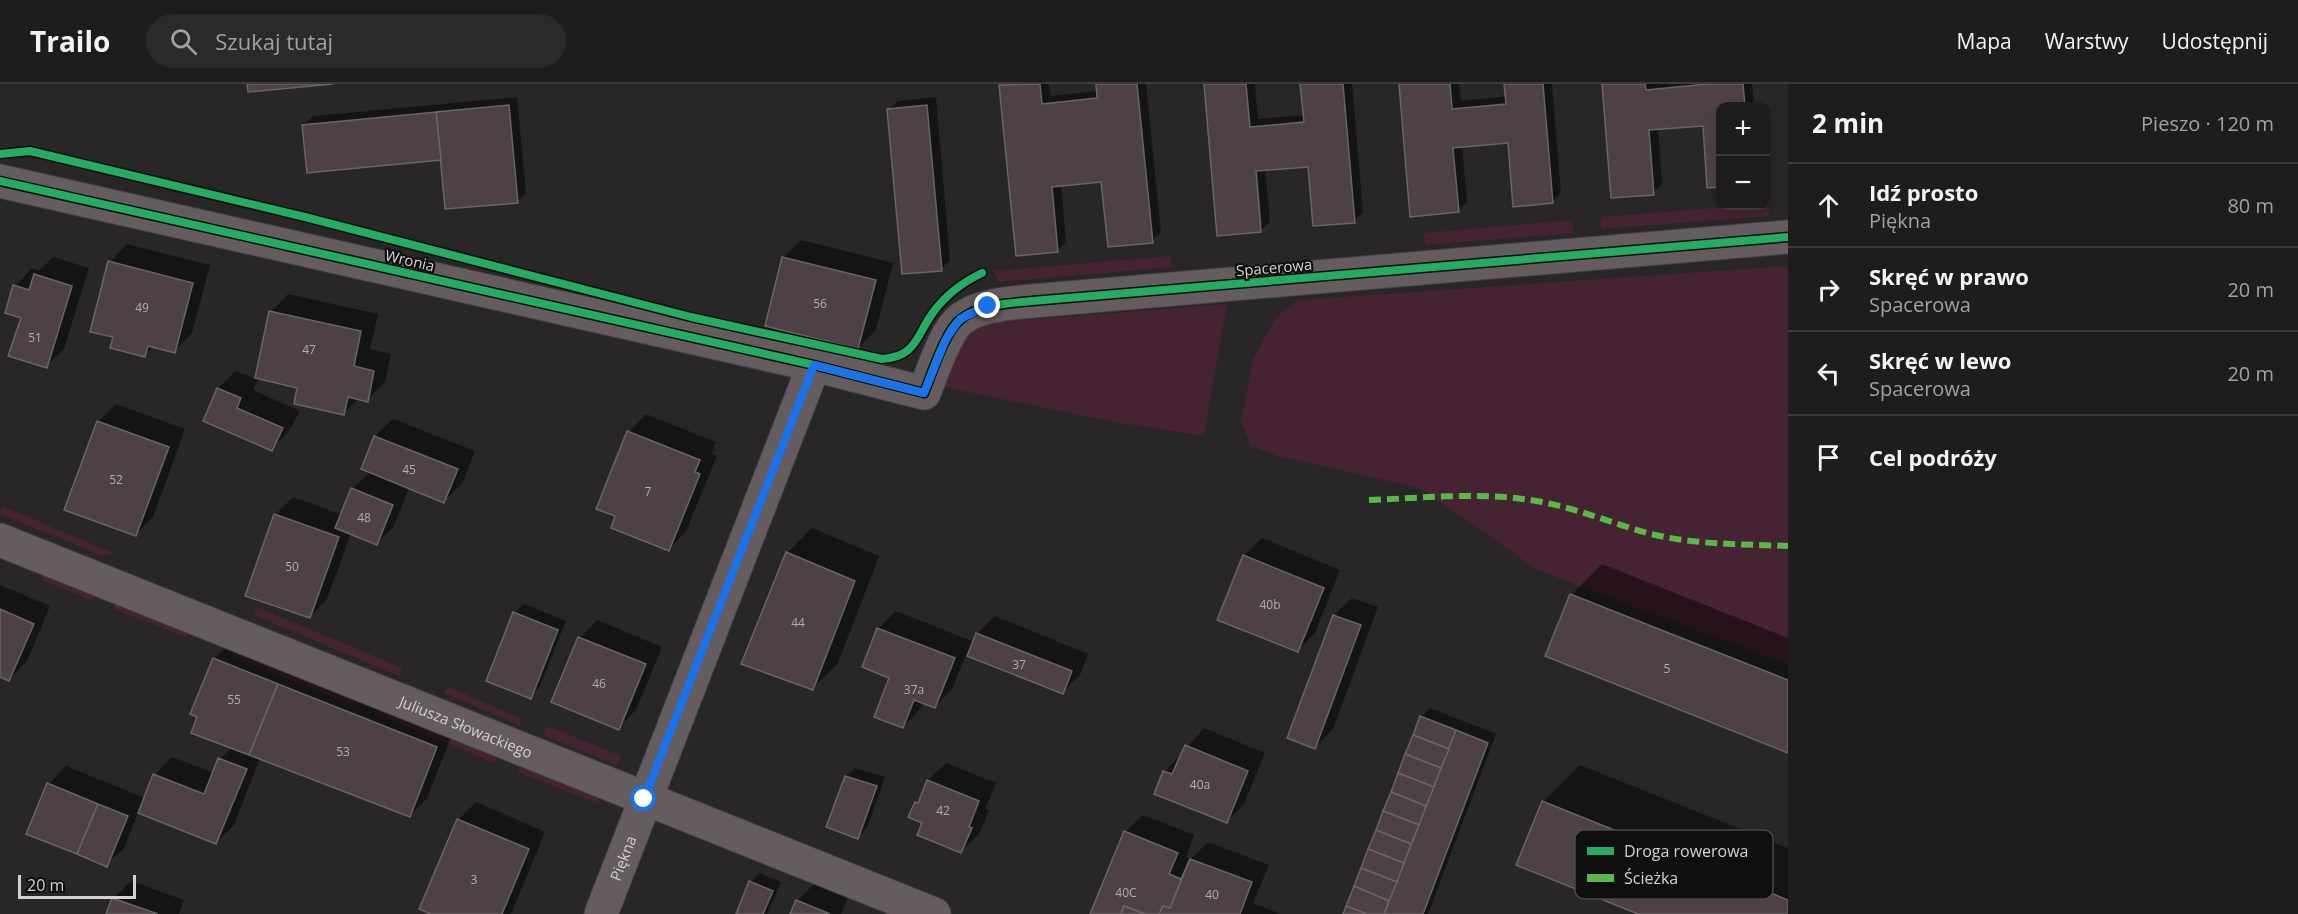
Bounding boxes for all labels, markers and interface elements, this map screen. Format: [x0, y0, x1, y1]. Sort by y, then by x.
search box [146, 14, 566, 68]
text: Trailo [30, 22, 110, 60]
icon: search [167, 25, 200, 58]
text: Szukaj tutaj [215, 26, 333, 56]
text: Mapa [1957, 27, 2012, 55]
text: Warstwy [2045, 27, 2129, 55]
text: Udostępnij [2162, 27, 2268, 55]
map controls [1716, 102, 1770, 210]
button: + [1716, 102, 1770, 156]
text: 2 min [1812, 105, 1884, 141]
text: Pieszo · 120 m [2141, 110, 2274, 137]
button: − [1716, 156, 1770, 210]
text: Idź prosto [1869, 177, 1978, 207]
icon: ahead [1812, 189, 1845, 222]
text: 80 m [2227, 192, 2274, 219]
text: Piękna [1869, 207, 1931, 234]
street label: Wronia [383, 245, 437, 275]
street label: Spacerowa [1235, 254, 1313, 280]
text: Skręć w prawo [1869, 261, 2029, 291]
icon: right [1812, 273, 1845, 306]
text: 20 m [2227, 276, 2274, 303]
text: Spacerowa [1869, 291, 1971, 318]
route end [974, 292, 1000, 318]
house number: 56 [813, 295, 827, 312]
house number: 49 [135, 299, 149, 316]
house number: 51 [28, 329, 42, 346]
house number: 47 [302, 341, 316, 358]
text: Skręć w lewo [1869, 345, 2011, 375]
icon: left [1812, 357, 1845, 390]
text: 20 m [2227, 360, 2274, 387]
text: Spacerowa [1869, 375, 1971, 402]
icon: arrive [1812, 441, 1845, 474]
text: Cel podróży [1869, 442, 1997, 472]
house number: 45 [402, 461, 416, 478]
house number: 52 [109, 471, 123, 488]
house number: 7 [645, 483, 652, 500]
house number: 48 [357, 509, 371, 526]
house number: 50 [285, 558, 299, 575]
house number: 40b [1259, 596, 1281, 613]
house number: 44 [791, 614, 805, 631]
house number: 37 [1012, 656, 1026, 673]
house number: 5 [1664, 660, 1671, 677]
house number: 46 [592, 675, 606, 692]
house number: 37a [904, 681, 924, 698]
street label: Juliusza Słowackiego [395, 690, 536, 762]
house number: 55 [227, 691, 241, 708]
house number: 53 [336, 743, 350, 760]
house number: 40a [1190, 776, 1210, 793]
route start [630, 785, 656, 811]
house number: 42 [936, 802, 950, 819]
legend [1575, 830, 1773, 899]
street label: Piękna [605, 833, 640, 883]
text: Droga rowerowa [1624, 840, 1749, 862]
text: Ścieżka [1624, 867, 1678, 889]
house number: 3 [471, 871, 478, 888]
scale bar [18, 872, 136, 900]
text: 20 m [27, 874, 64, 896]
house number: 40C [1115, 884, 1137, 901]
house number: 40 [1205, 886, 1219, 903]

